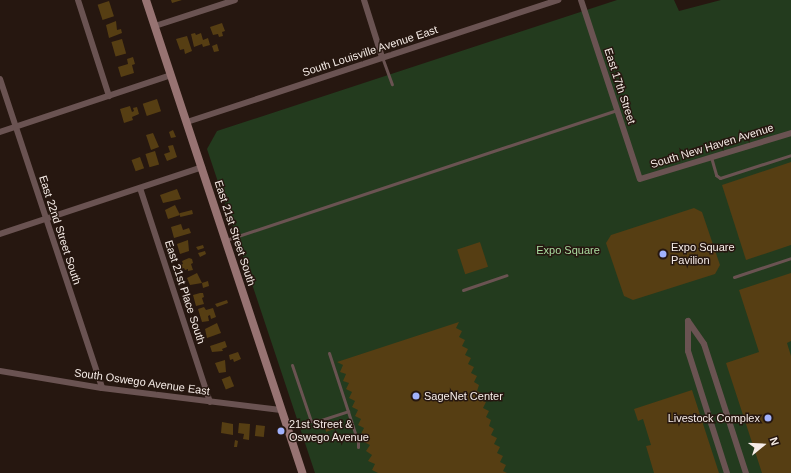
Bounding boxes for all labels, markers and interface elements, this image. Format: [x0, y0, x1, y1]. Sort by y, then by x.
street label: South Louisville Avenue East [300, 23, 440, 79]
street label: East 17th Street [602, 46, 638, 126]
street label: South New Haven Avenue [648, 121, 776, 171]
street label: East 22nd Street South [36, 174, 84, 286]
street label: East 21st Street South [212, 179, 258, 287]
street label: East 21st Place South [162, 238, 208, 346]
place label: Expo Square Pavilion [671, 241, 735, 267]
park label: Expo Square [536, 243, 600, 257]
marker: Expo Square Pavilion [658, 249, 668, 259]
street label: South Oswego Avenue East [73, 366, 211, 398]
place label: SageNet Center [424, 389, 503, 403]
marker: SageNet Center [411, 391, 421, 401]
place label: Livestock Complex [668, 411, 760, 425]
marker: Livestock Complex [763, 413, 773, 423]
place label: 21st Street & Oswego Avenue [289, 418, 370, 444]
north arrow [743, 425, 783, 465]
marker: 21st Street & Oswego Avenue [276, 426, 286, 436]
text: N [767, 436, 781, 447]

